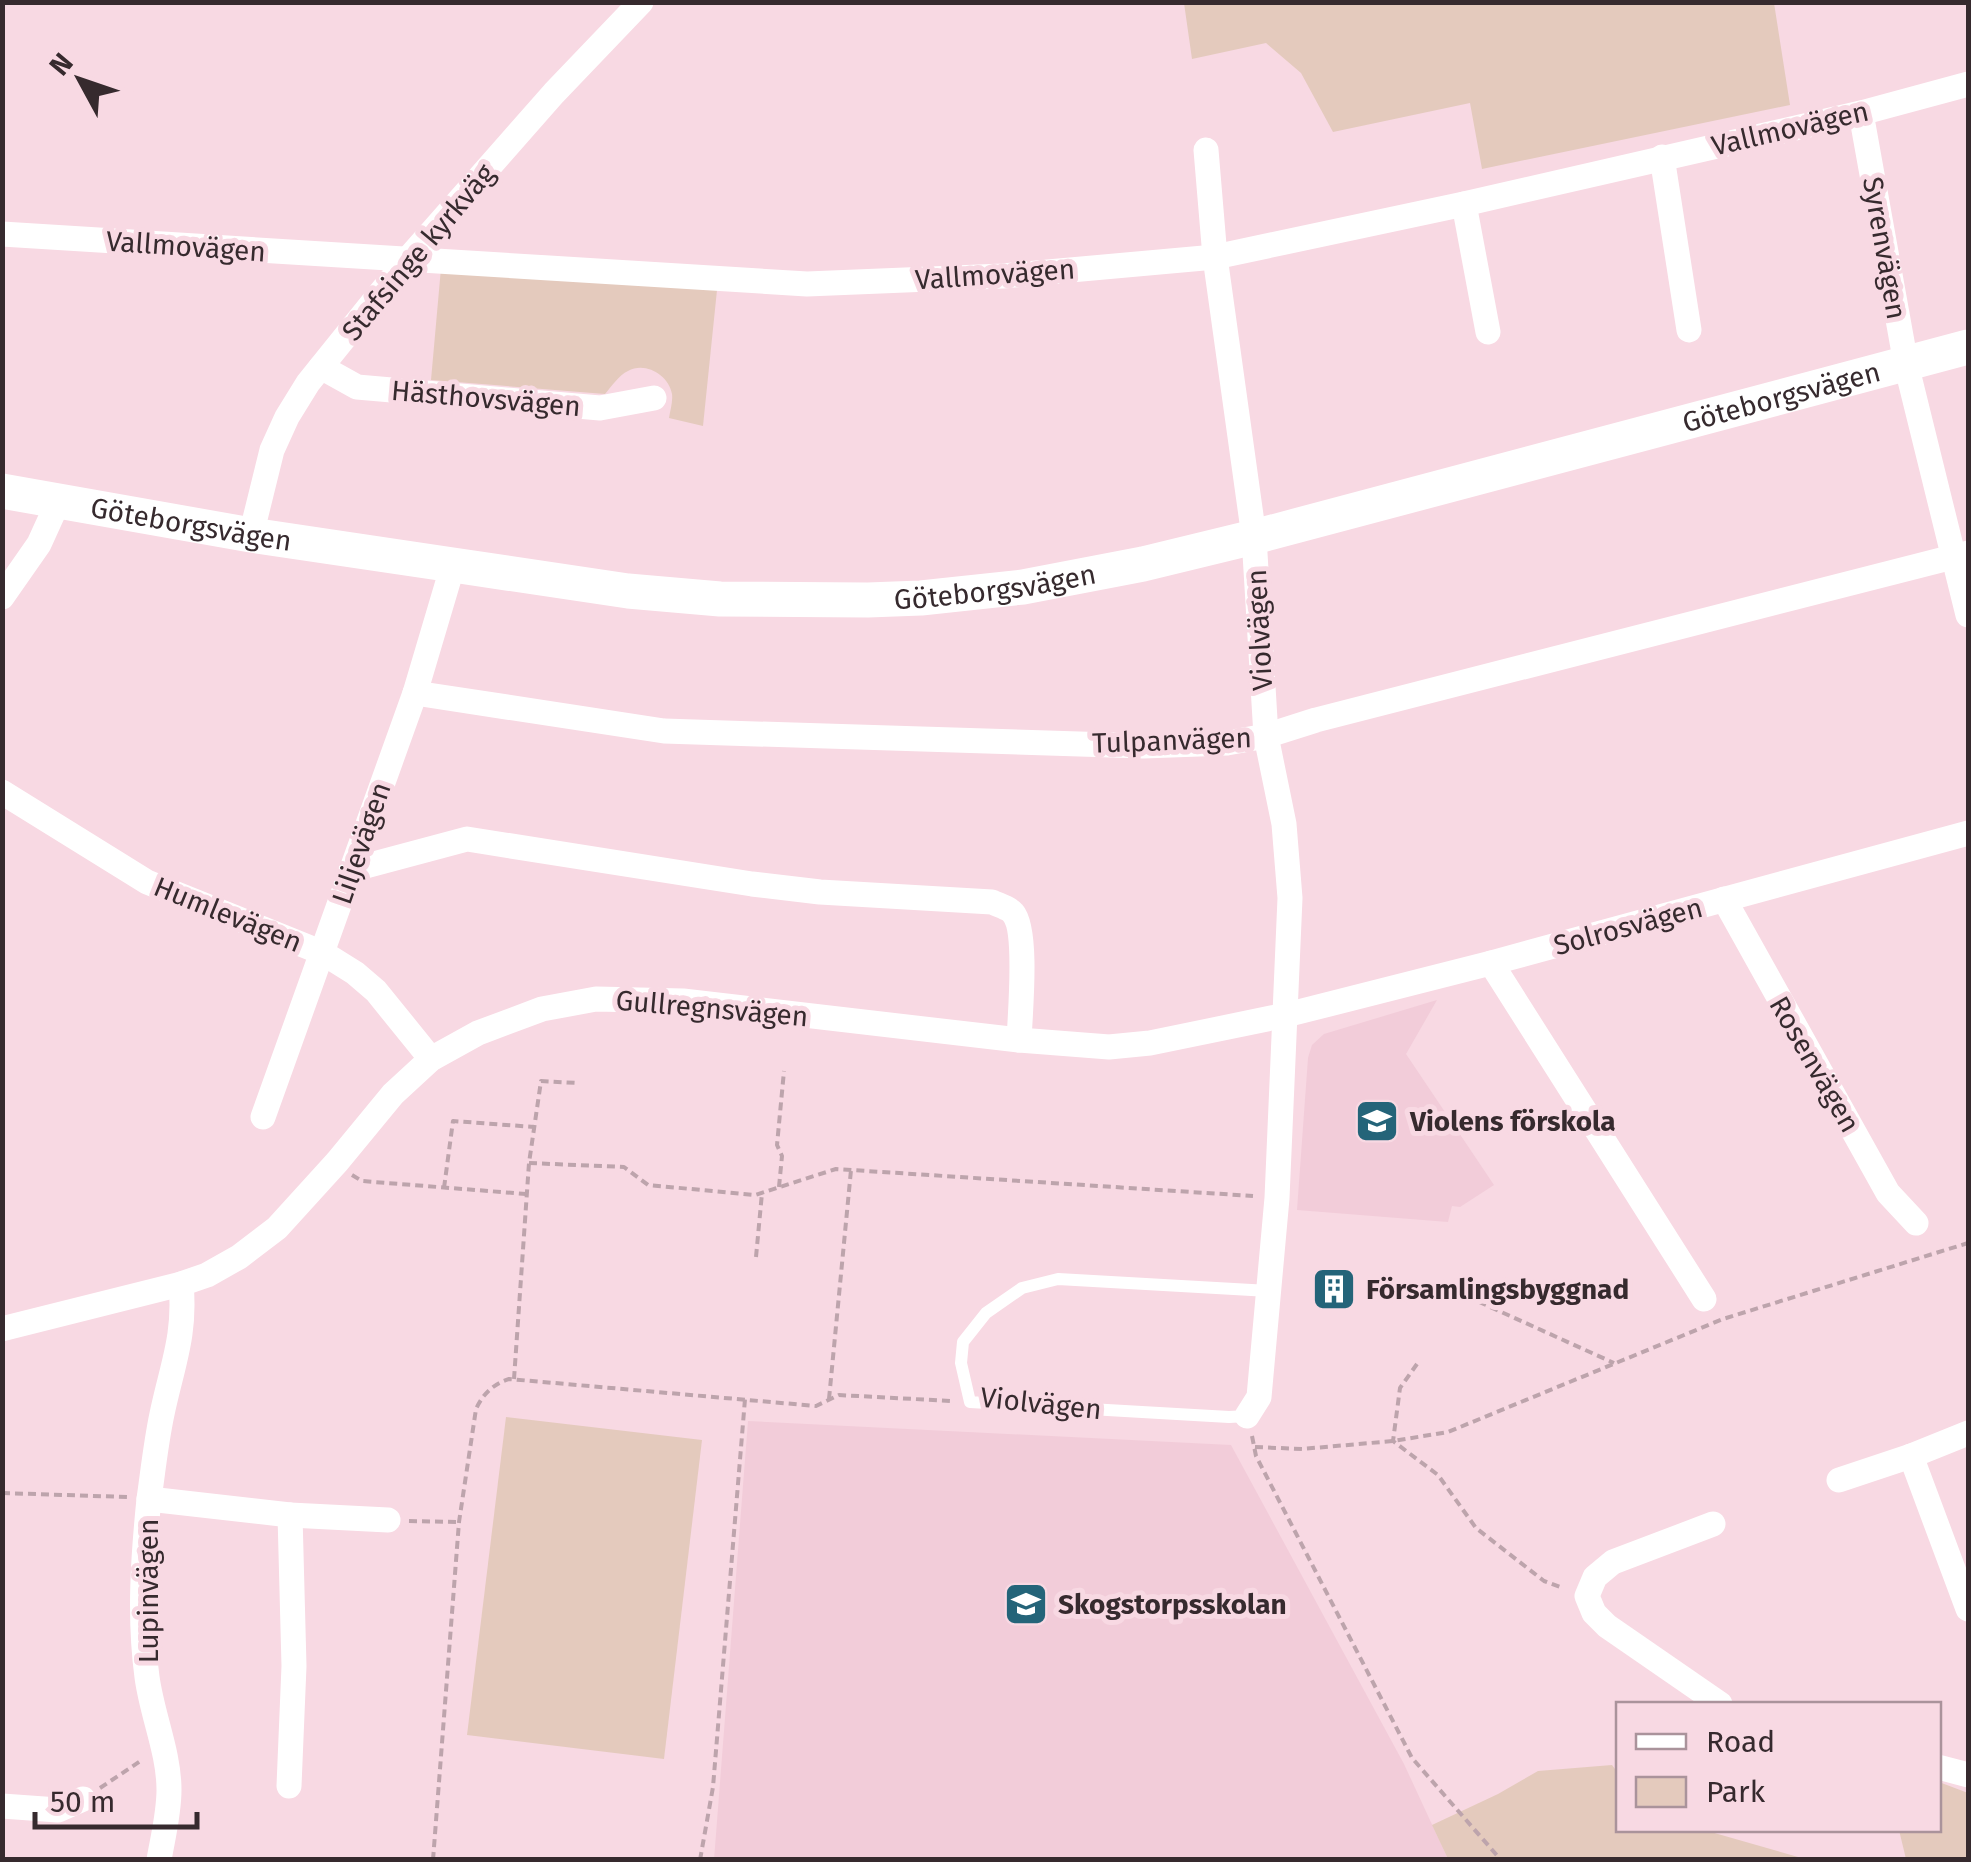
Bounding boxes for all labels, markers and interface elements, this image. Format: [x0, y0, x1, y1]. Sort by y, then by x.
north arrow [30, 30, 130, 130]
text: N [43, 47, 80, 82]
street label: Vallmovägen [1708, 94, 1872, 163]
street label: Stafsinge kyrkväg [335, 157, 502, 347]
street label: Syrenvägen [1856, 174, 1913, 322]
street label: Vallmovägen [105, 224, 267, 269]
street label: Vallmovägen [914, 252, 1076, 297]
street label: Göteborgsvägen [1679, 355, 1884, 439]
street label: Hästhovsvägen [390, 374, 582, 423]
street label: Göteborgsvägen [88, 491, 294, 558]
street label: Göteborgsvägen [893, 557, 1099, 616]
street label: Violvägen [1240, 568, 1279, 692]
street label: Tulpanvägen [1092, 721, 1252, 760]
street label: Liljevägen [325, 778, 398, 909]
street label: Humlevägen [149, 870, 307, 959]
street label: Solrosvägen [1550, 891, 1706, 962]
street label: Gullregnsvägen [614, 984, 810, 1033]
street label: Rosenvägen [1762, 990, 1867, 1138]
school or university icon: Violens förskola [1354, 1098, 1400, 1144]
place label: Violens förskola [1409, 1105, 1616, 1138]
building icon: Församlingsbyggnad [1311, 1266, 1357, 1312]
place label: Församlingsbyggnad [1366, 1273, 1629, 1306]
street label: Violvägen [979, 1381, 1103, 1426]
street label: Lupinvägen [132, 1519, 165, 1663]
school or university icon: Skogstorpsskolan [1003, 1581, 1049, 1627]
place label: Skogstorpsskolan [1058, 1588, 1287, 1621]
legend [1616, 1702, 1941, 1832]
text: Road [1706, 1724, 1775, 1760]
scale bar [35, 1767, 198, 1829]
text: Park [1706, 1774, 1766, 1810]
text: 50 m [50, 1784, 115, 1820]

